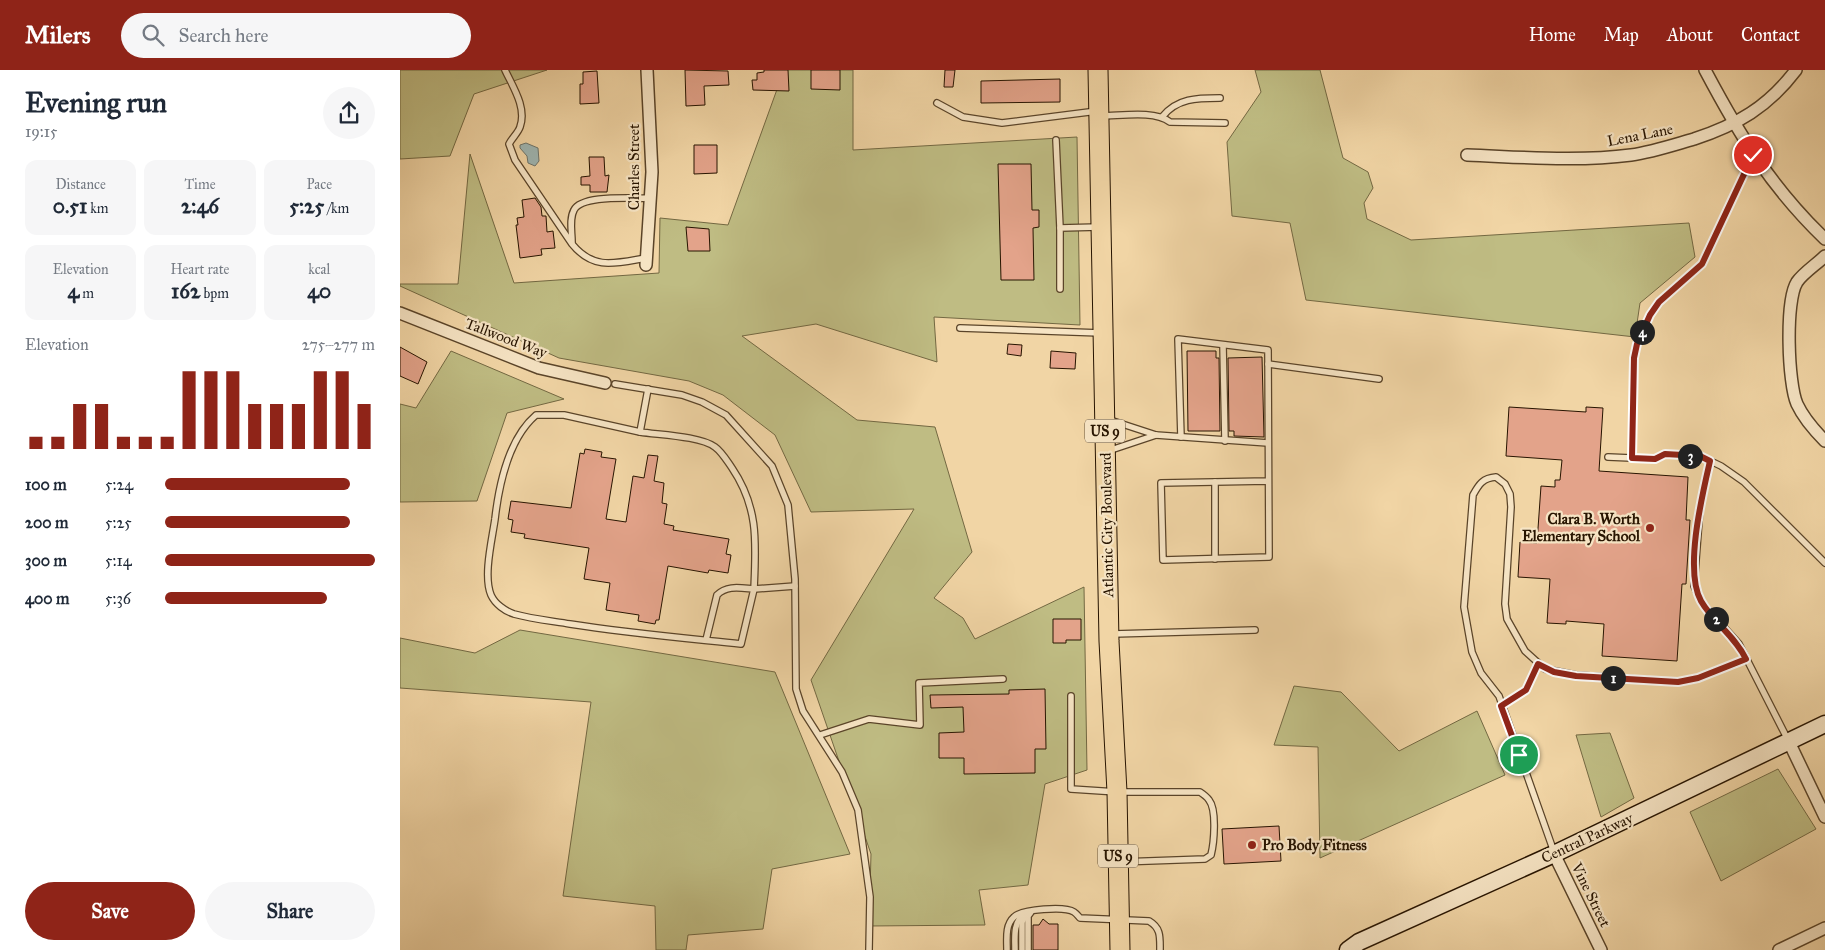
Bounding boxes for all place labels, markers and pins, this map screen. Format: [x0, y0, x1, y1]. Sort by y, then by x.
pin [1732, 134, 1774, 176]
pin: 4 [1630, 320, 1654, 344]
pin: 3 [1678, 444, 1702, 468]
place label: Clara B. Worth Elementary School [1522, 510, 1641, 546]
marker: Clara B. Worth Elementary School [1644, 522, 1656, 534]
pin: 2 [1704, 606, 1728, 632]
pin: 1 [1600, 666, 1626, 690]
pin [1498, 734, 1540, 776]
place label: Pro Body Fitness [1262, 836, 1367, 855]
marker: Pro Body Fitness [1246, 839, 1258, 851]

